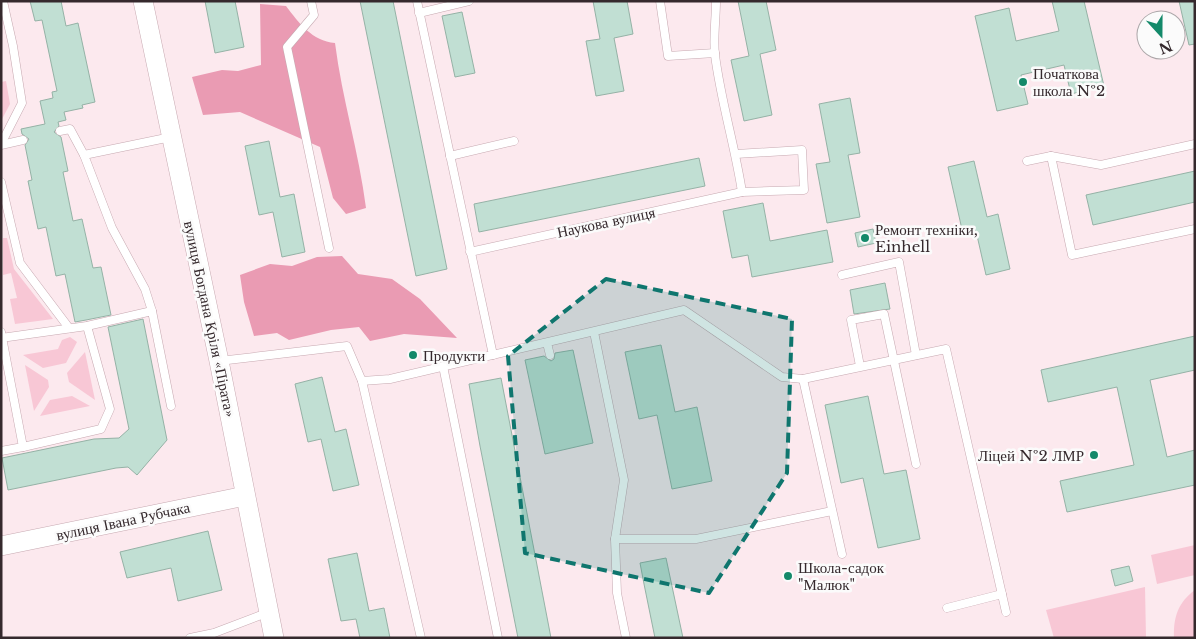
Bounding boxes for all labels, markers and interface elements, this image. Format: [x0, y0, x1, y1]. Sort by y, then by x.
north arrow [1136, 10, 1186, 60]
text: N [1156, 36, 1175, 58]
place label: Початкова школа №2 [1033, 64, 1105, 100]
marker: Початкова школа №2 [1017, 76, 1029, 88]
street label: Наукова вулиця [555, 202, 657, 242]
street label: вулиця Богдана Кріля «Пірата» [180, 219, 240, 419]
place label: Ремонт техніки, Einhell [875, 220, 978, 256]
marker: Ремонт техніки, Einhell [859, 232, 871, 244]
place label: Продукти [423, 346, 485, 365]
marker: Продукти [407, 349, 419, 361]
place label: Ліцей №2 ЛМР [978, 446, 1084, 465]
marker: Ліцей №2 ЛМР [1088, 449, 1100, 461]
street label: вулиця Івана Рубчака [54, 497, 192, 544]
place label: Школа-садок "Малюк" [798, 558, 885, 594]
marker: Школа-садок "Малюк" [782, 570, 794, 582]

